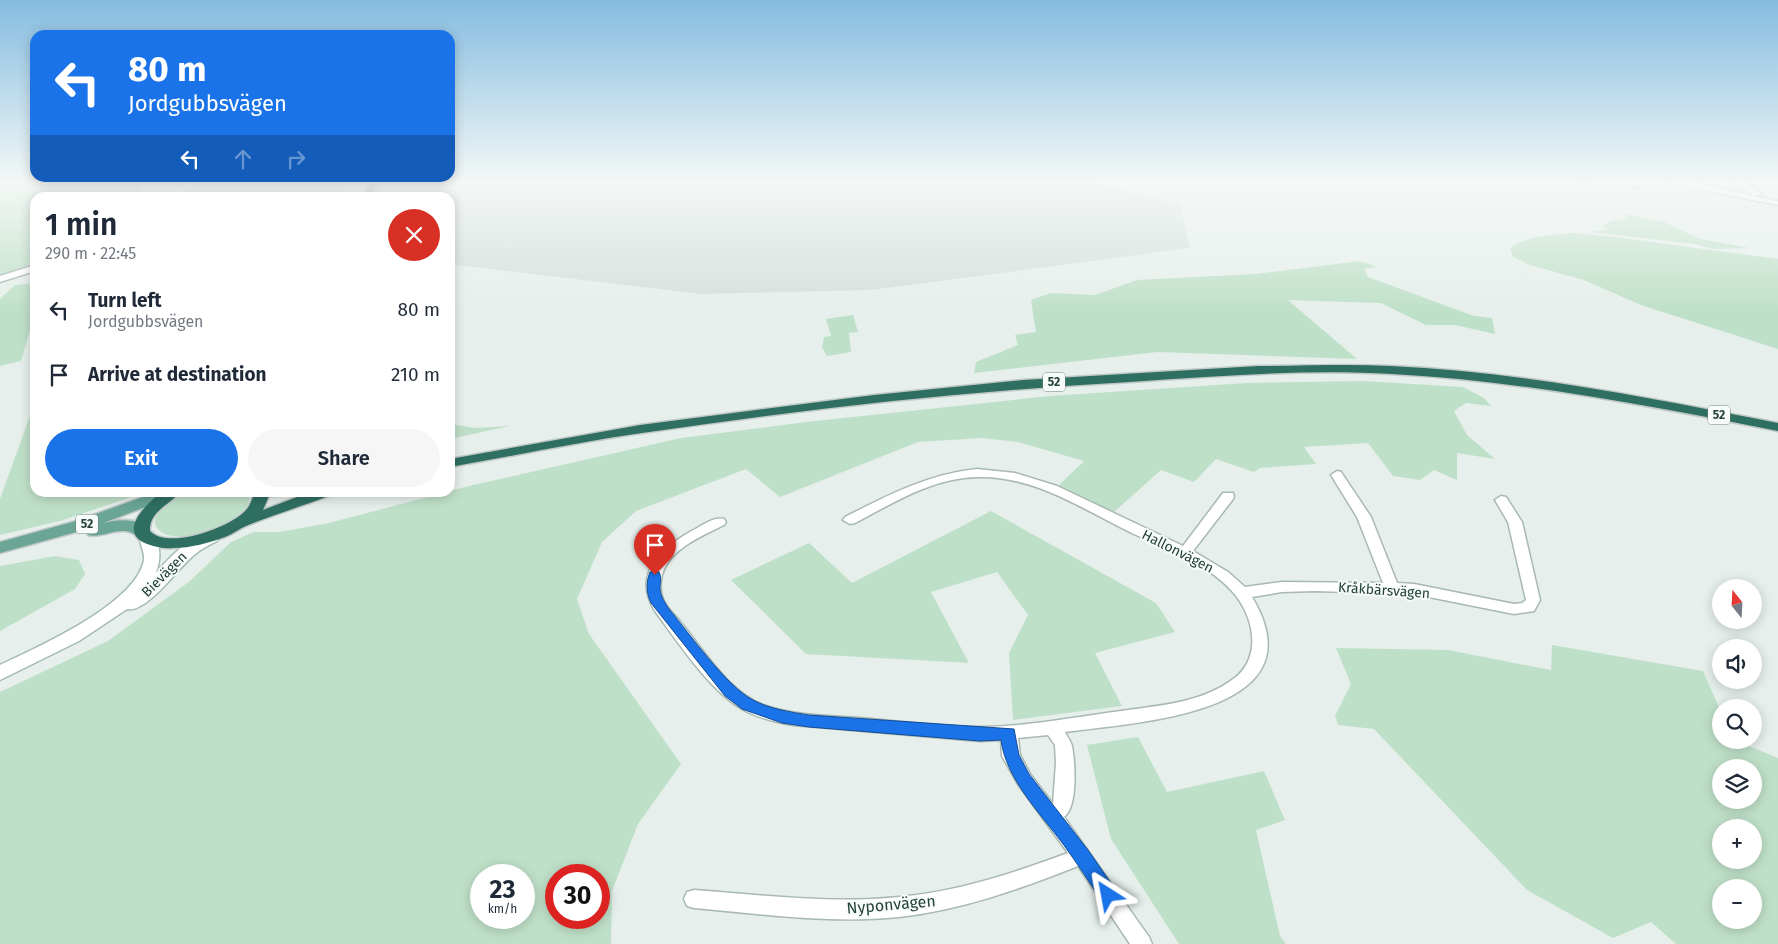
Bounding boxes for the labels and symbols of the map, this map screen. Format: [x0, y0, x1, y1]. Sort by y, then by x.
road number: 52 [1043, 372, 1065, 392]
road number: 52 [1708, 406, 1730, 424]
road number: 52 [76, 514, 98, 534]
pin [634, 524, 676, 575]
street label: Hallonvägen [1139, 526, 1217, 577]
street label: Bievägen [138, 548, 191, 601]
street label: Kråkbärsvägen [1337, 579, 1431, 602]
north arrow [1712, 579, 1762, 629]
speed limit sign: 30 [545, 864, 610, 929]
position arrow [1081, 868, 1133, 920]
street label: Nyponvägen [846, 891, 936, 918]

